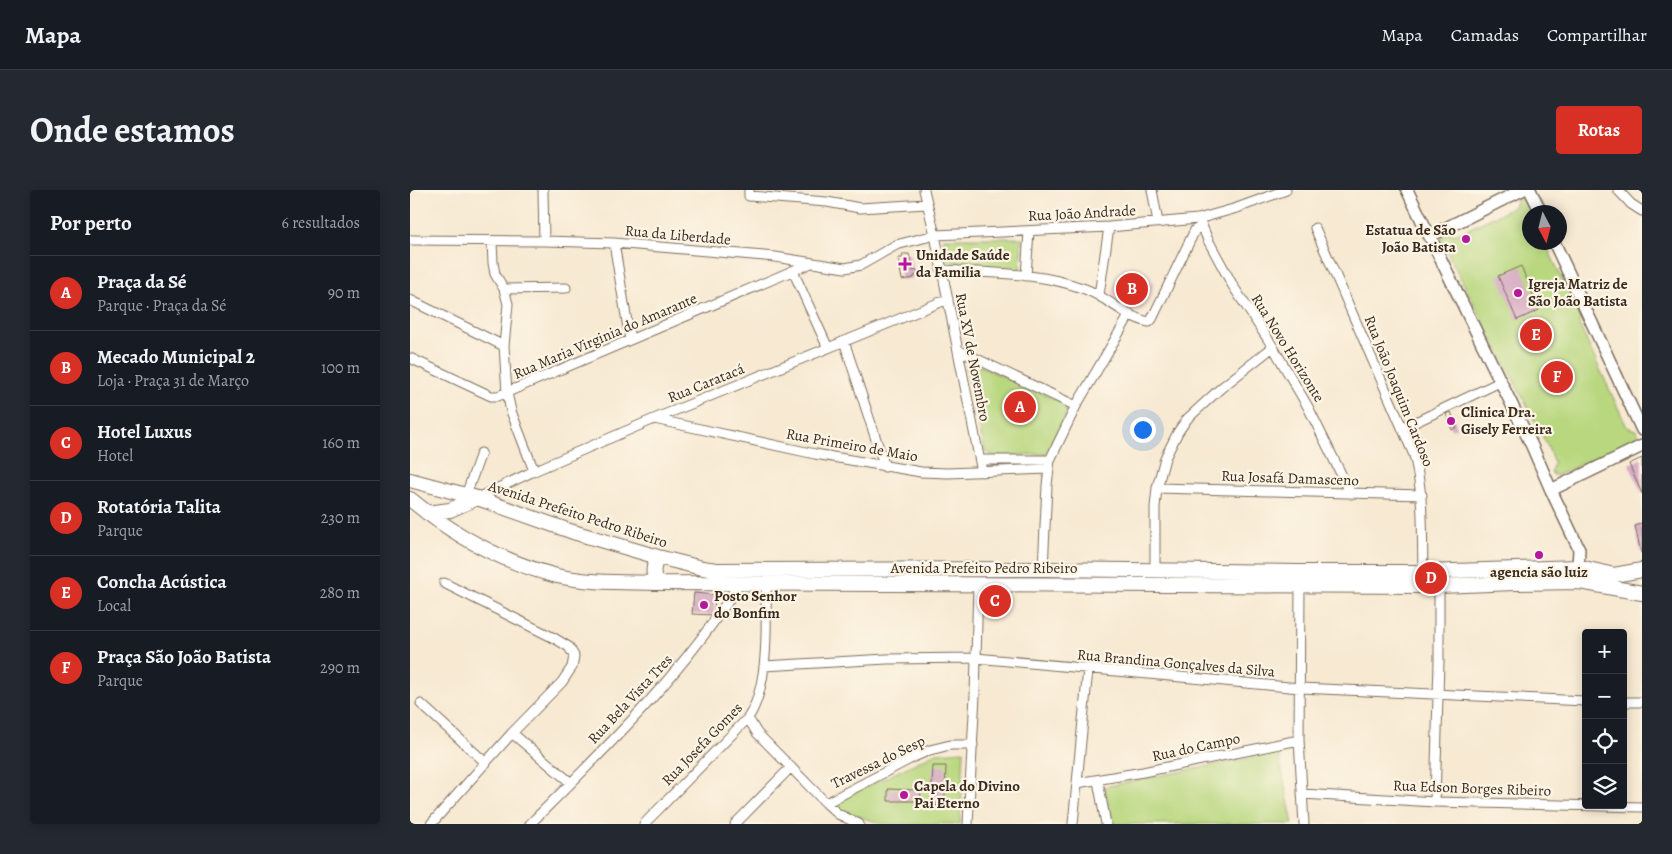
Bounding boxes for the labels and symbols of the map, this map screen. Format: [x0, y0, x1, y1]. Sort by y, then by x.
street label: Rua João Andrade [1028, 200, 1137, 226]
north arrow [1522, 205, 1567, 250]
street label: Rua da Liberdade [624, 220, 732, 250]
place label: Estatua de São João Batista [1365, 220, 1457, 257]
marker: Estatua de São João Batista [1460, 233, 1472, 245]
place label: Unidade Saúde da Familia [916, 245, 1010, 282]
marker: Unidade Saúde da Familia [898, 257, 912, 271]
pin: B [1116, 270, 1148, 308]
place label: Igreja Matriz de São João Batista [1528, 274, 1628, 311]
marker: Igreja Matriz de São João Batista [1512, 287, 1524, 299]
street label: Rua Maria Virginia do Amarante [510, 288, 700, 384]
street label: Rua Novo Horizonte [1247, 290, 1330, 406]
street label: Rua XV de Novembro [951, 291, 995, 423]
street label: Rua João Joaquim Cardoso [1360, 312, 1438, 470]
pin: E [1520, 316, 1552, 354]
pin: F [1541, 358, 1573, 396]
street label: Rua Caratacá [665, 359, 747, 407]
pin: A [1004, 388, 1036, 426]
place label: Clinica Dra. Gisely Ferreira [1461, 402, 1553, 439]
marker: Clinica Dra. Gisely Ferreira [1445, 415, 1457, 427]
your location [1130, 417, 1156, 443]
street label: Rua Primeiro de Maio [785, 424, 919, 466]
street label: Rua Josafá Damasceno [1221, 466, 1359, 490]
street label: Avenida Prefeito Pedro Ribeiro [485, 475, 670, 552]
marker: agencia são luiz [1533, 549, 1545, 561]
street label: Avenida Prefeito Pedro Ribeiro [890, 558, 1077, 578]
pin: D [1415, 559, 1447, 597]
place label: agencia são luiz [1490, 562, 1588, 582]
pin: C [979, 582, 1011, 620]
place label: Posto Senhor do Bonfim [714, 586, 797, 623]
marker: Posto Senhor do Bonfim [698, 599, 710, 611]
street label: Rua Brandina Gonçalves da Silva [1076, 644, 1276, 682]
street label: Rua Bela Vista Tres [583, 650, 677, 748]
street label: Rua Josefa Gomes [657, 698, 747, 790]
street label: Rua do Campo [1150, 728, 1242, 766]
street label: Travessa do Sesp [828, 731, 928, 793]
street label: Rua Edson Borges Ribeiro [1393, 775, 1551, 801]
place label: Capela do Divino Pai Eterno [914, 776, 1020, 813]
marker: Capela do Divino Pai Eterno [898, 789, 910, 801]

